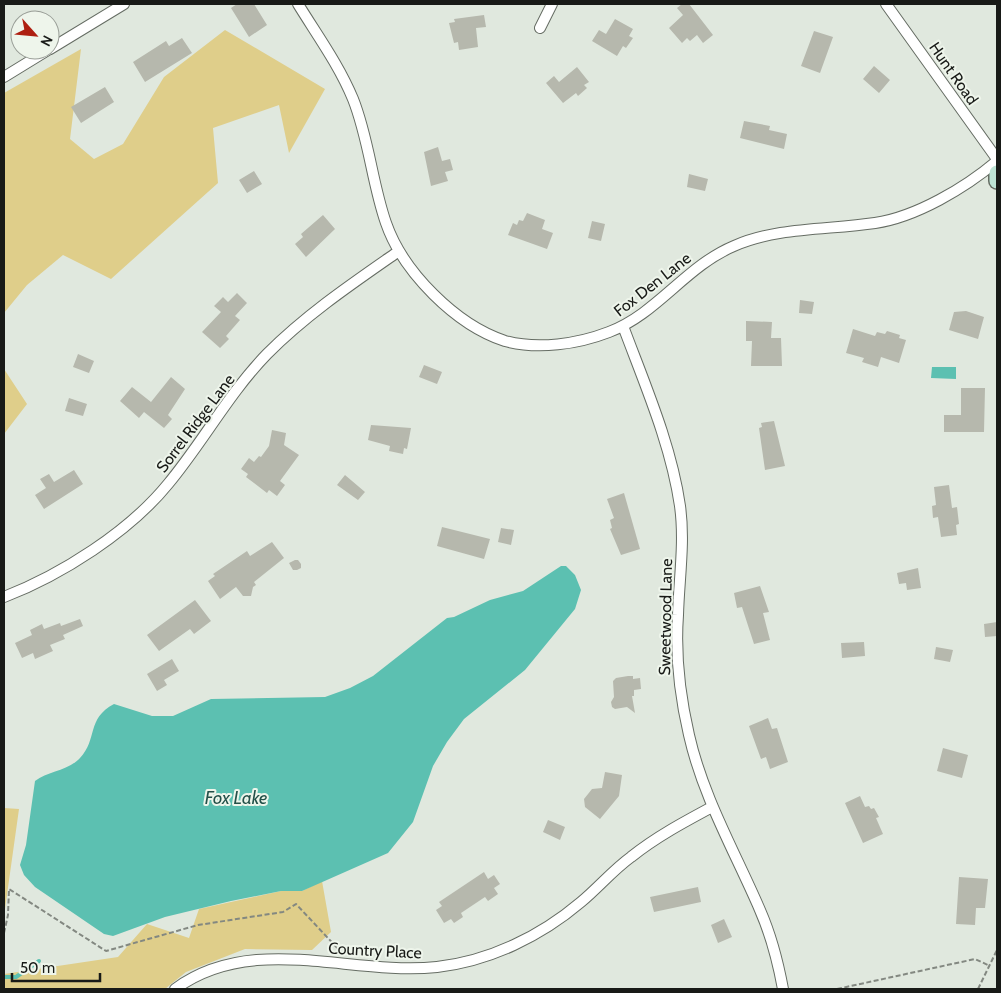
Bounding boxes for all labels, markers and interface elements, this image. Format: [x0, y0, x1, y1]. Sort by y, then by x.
north arrow [10, 10, 60, 60]
text: N [36, 32, 57, 49]
street label: Hunt Road [925, 38, 982, 108]
street label: Fox Den Lane [610, 248, 695, 320]
street label: Sorrel Ridge Lane [152, 370, 238, 476]
street label: Sweetwood Lane [655, 558, 676, 676]
water label: Fox Lake [205, 787, 267, 809]
street label: Country Place [328, 939, 422, 962]
scale bar [12, 950, 100, 982]
text: 50 m [20, 959, 55, 977]

